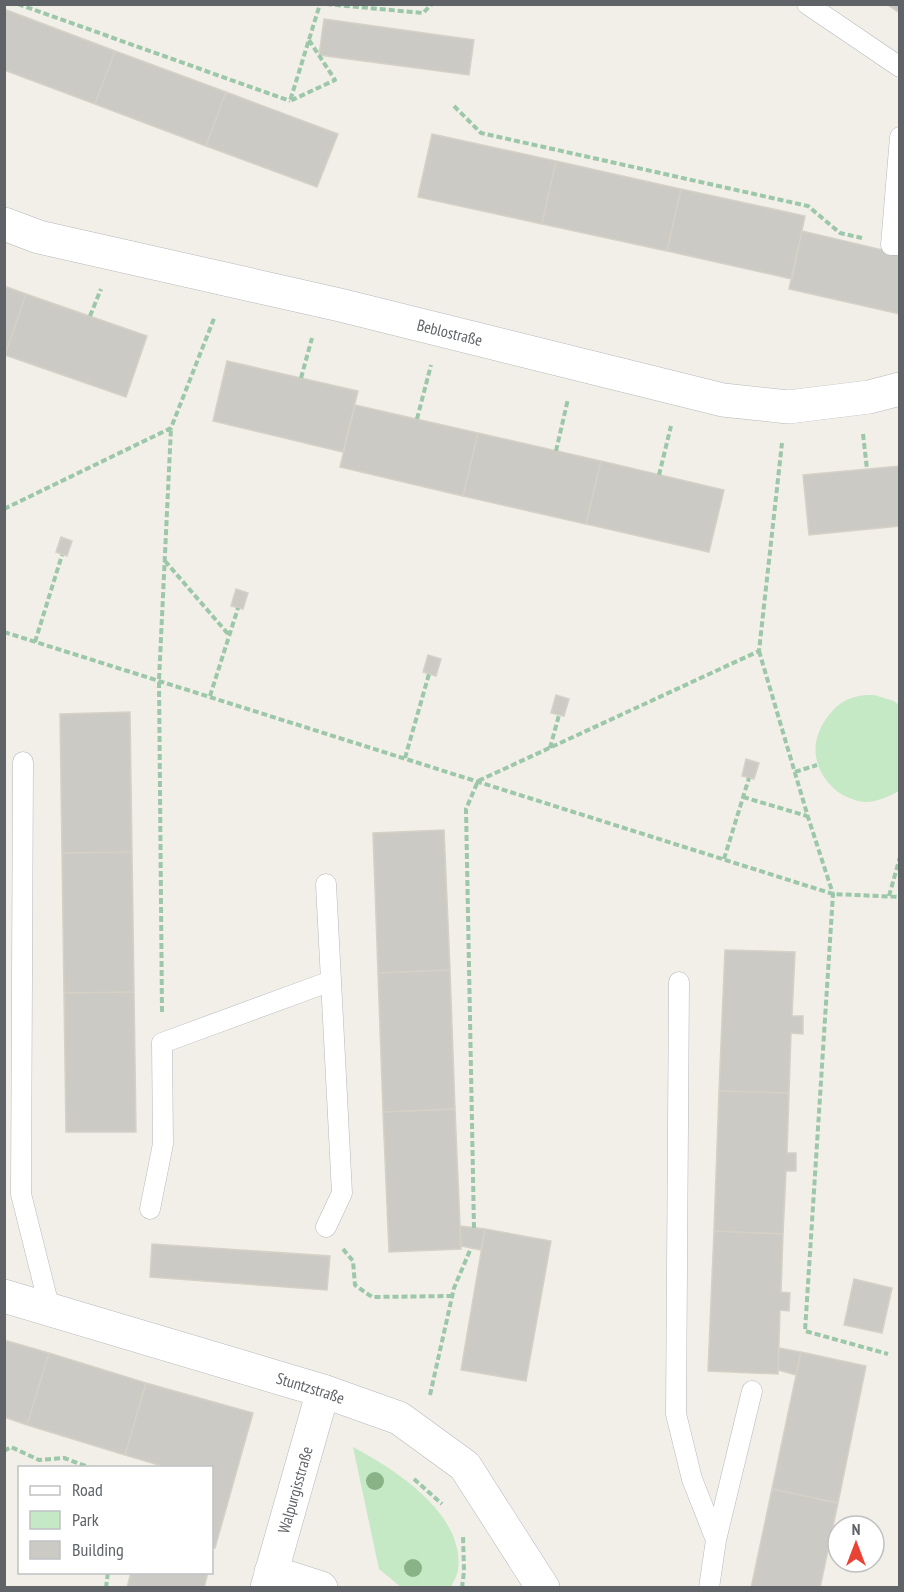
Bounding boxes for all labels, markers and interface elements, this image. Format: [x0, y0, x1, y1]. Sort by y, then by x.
street label: Beblostraße [415, 314, 485, 350]
street label: Stuntzstraße [274, 1368, 347, 1408]
street label: Walpurgisstraße [273, 1444, 317, 1536]
legend [18, 1466, 213, 1574]
text: Road [72, 1478, 103, 1501]
text: Park [72, 1508, 99, 1531]
north arrow [826, 1514, 886, 1574]
text: N [852, 1519, 860, 1539]
text: Building [72, 1538, 124, 1561]

